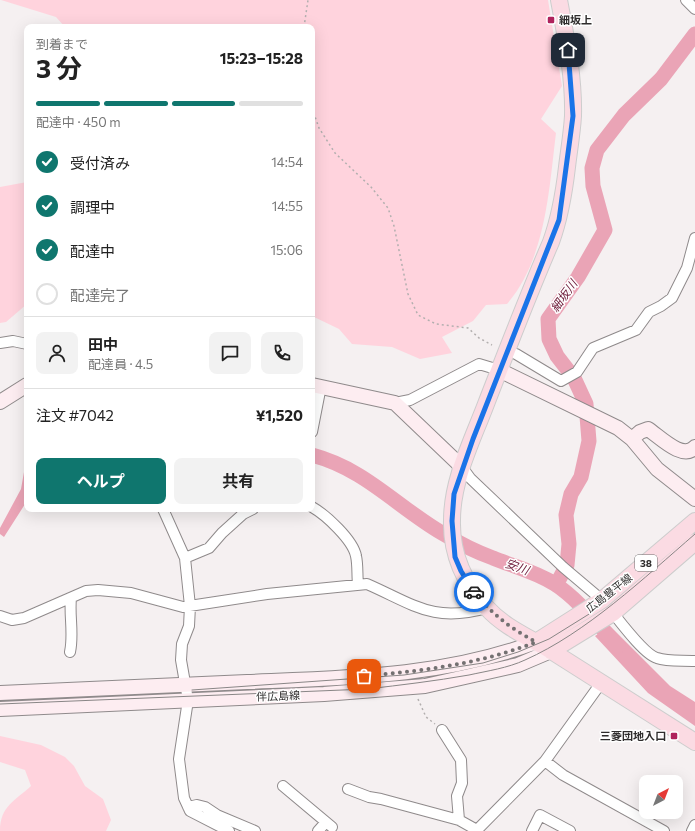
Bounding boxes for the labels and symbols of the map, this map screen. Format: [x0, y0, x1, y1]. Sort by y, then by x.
place label: 細坂上 [559, 13, 592, 26]
marker: 細坂上 [546, 15, 556, 25]
pin [551, 33, 585, 67]
water label: 細坂川 [547, 275, 581, 314]
water label: 安川 [504, 555, 533, 577]
road number: 38 [635, 555, 657, 571]
street label: 広島豊平線 [583, 571, 634, 615]
courier [454, 572, 494, 612]
pin [347, 659, 381, 693]
street label: 伴広島線 [256, 688, 300, 703]
place label: 三菱団地入口 [600, 729, 666, 742]
marker: 三菱団地入口 [669, 731, 679, 741]
north arrow [639, 775, 683, 819]

